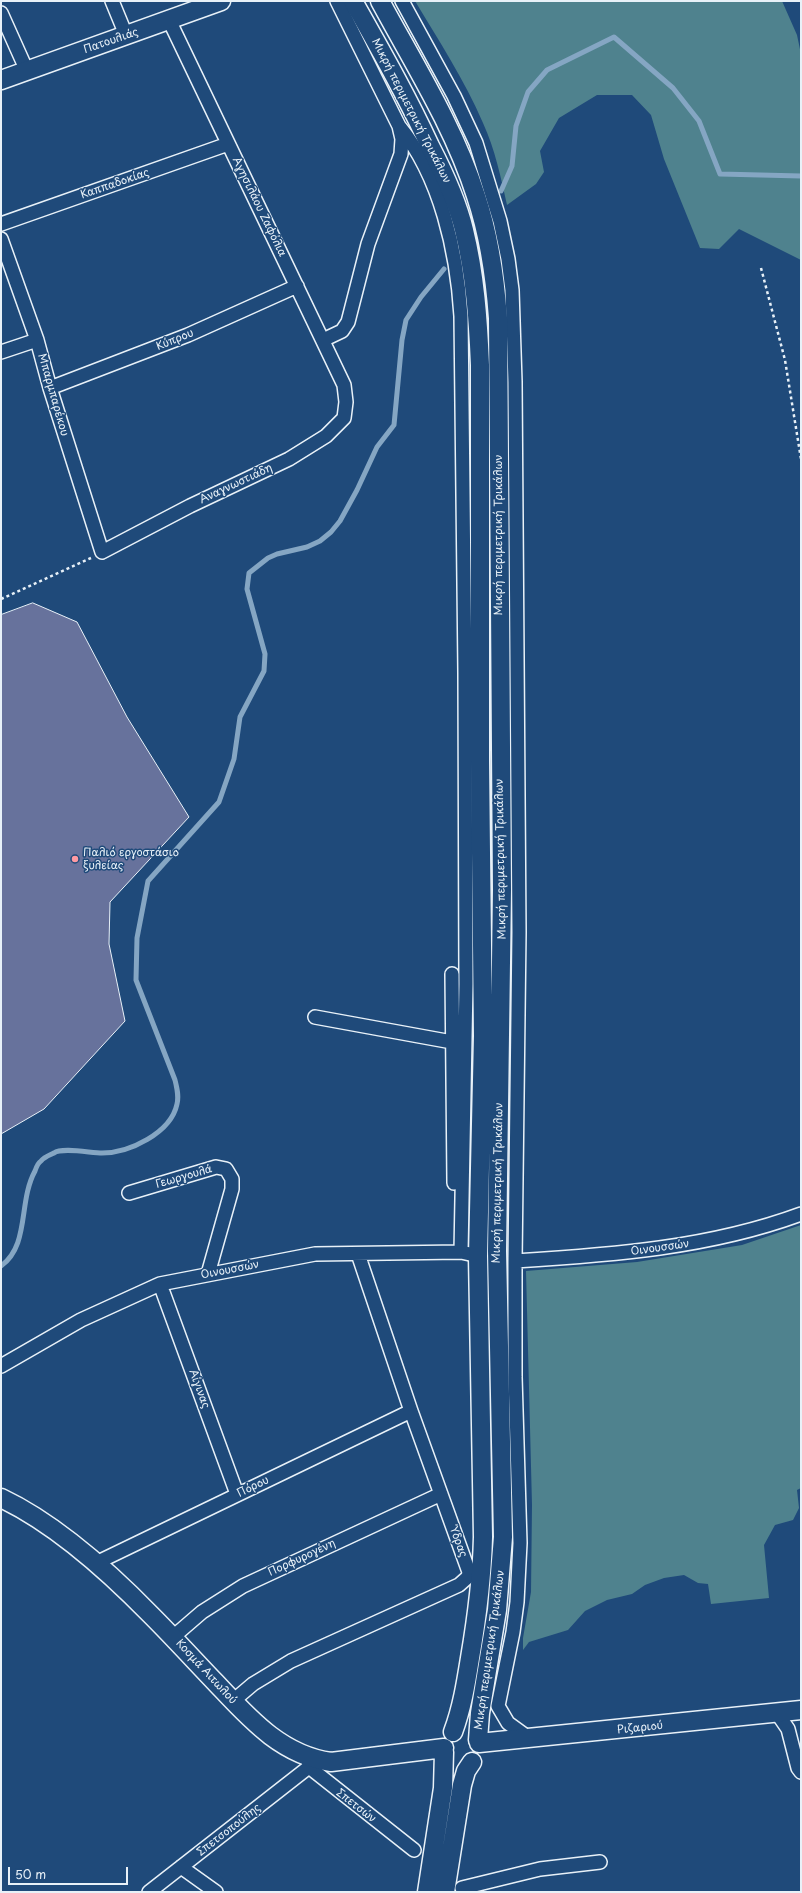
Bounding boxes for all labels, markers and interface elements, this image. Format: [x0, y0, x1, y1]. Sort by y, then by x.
street label: Πατουλιάς [82, 25, 140, 57]
street label: Μικρή περιμετρική Τρικάλων [369, 36, 453, 186]
street label: Αγησιλάου Ζαφόλια [229, 155, 289, 259]
street label: Καππαδοκίας [79, 166, 151, 202]
street label: Κύπρου [154, 327, 196, 353]
street label: Μπαρμπαρέκου [35, 352, 71, 438]
street label: Μικρή περιμετρική Τρικάλων [492, 455, 506, 615]
street label: Αναγνωστιάδη [197, 461, 275, 507]
street label: Μικρή περιμετρική Τρικάλων [493, 778, 509, 940]
place label: Παλιό εργοστάσιο ξυλείας [83, 846, 179, 872]
marker: Παλιό εργοστάσιο ξυλείας [70, 854, 80, 864]
street label: Μικρή περιμετρική Τρικάλων [490, 1102, 506, 1264]
street label: Γεωργουλά [154, 1163, 214, 1191]
street label: Οινουσσών [630, 1237, 690, 1259]
street label: Οινουσσών [200, 1258, 260, 1282]
street label: Αίγινας [186, 1368, 212, 1410]
street label: Πόρου [235, 1474, 271, 1500]
street label: Ύδρας [446, 1525, 470, 1559]
street label: Πορφυρογένη [266, 1537, 338, 1579]
street label: Μικρή περιμετρική Τρικάλων [472, 1569, 508, 1731]
street label: Κοσμά Αιτωλού [173, 1637, 239, 1707]
street label: Ριζαριού [616, 1719, 664, 1737]
street label: Σπετσών [333, 1786, 379, 1826]
street label: Σπετσοπούλης [195, 1801, 263, 1859]
scale bar [10, 1859, 130, 1885]
text: 50 m [15, 1865, 46, 1883]

